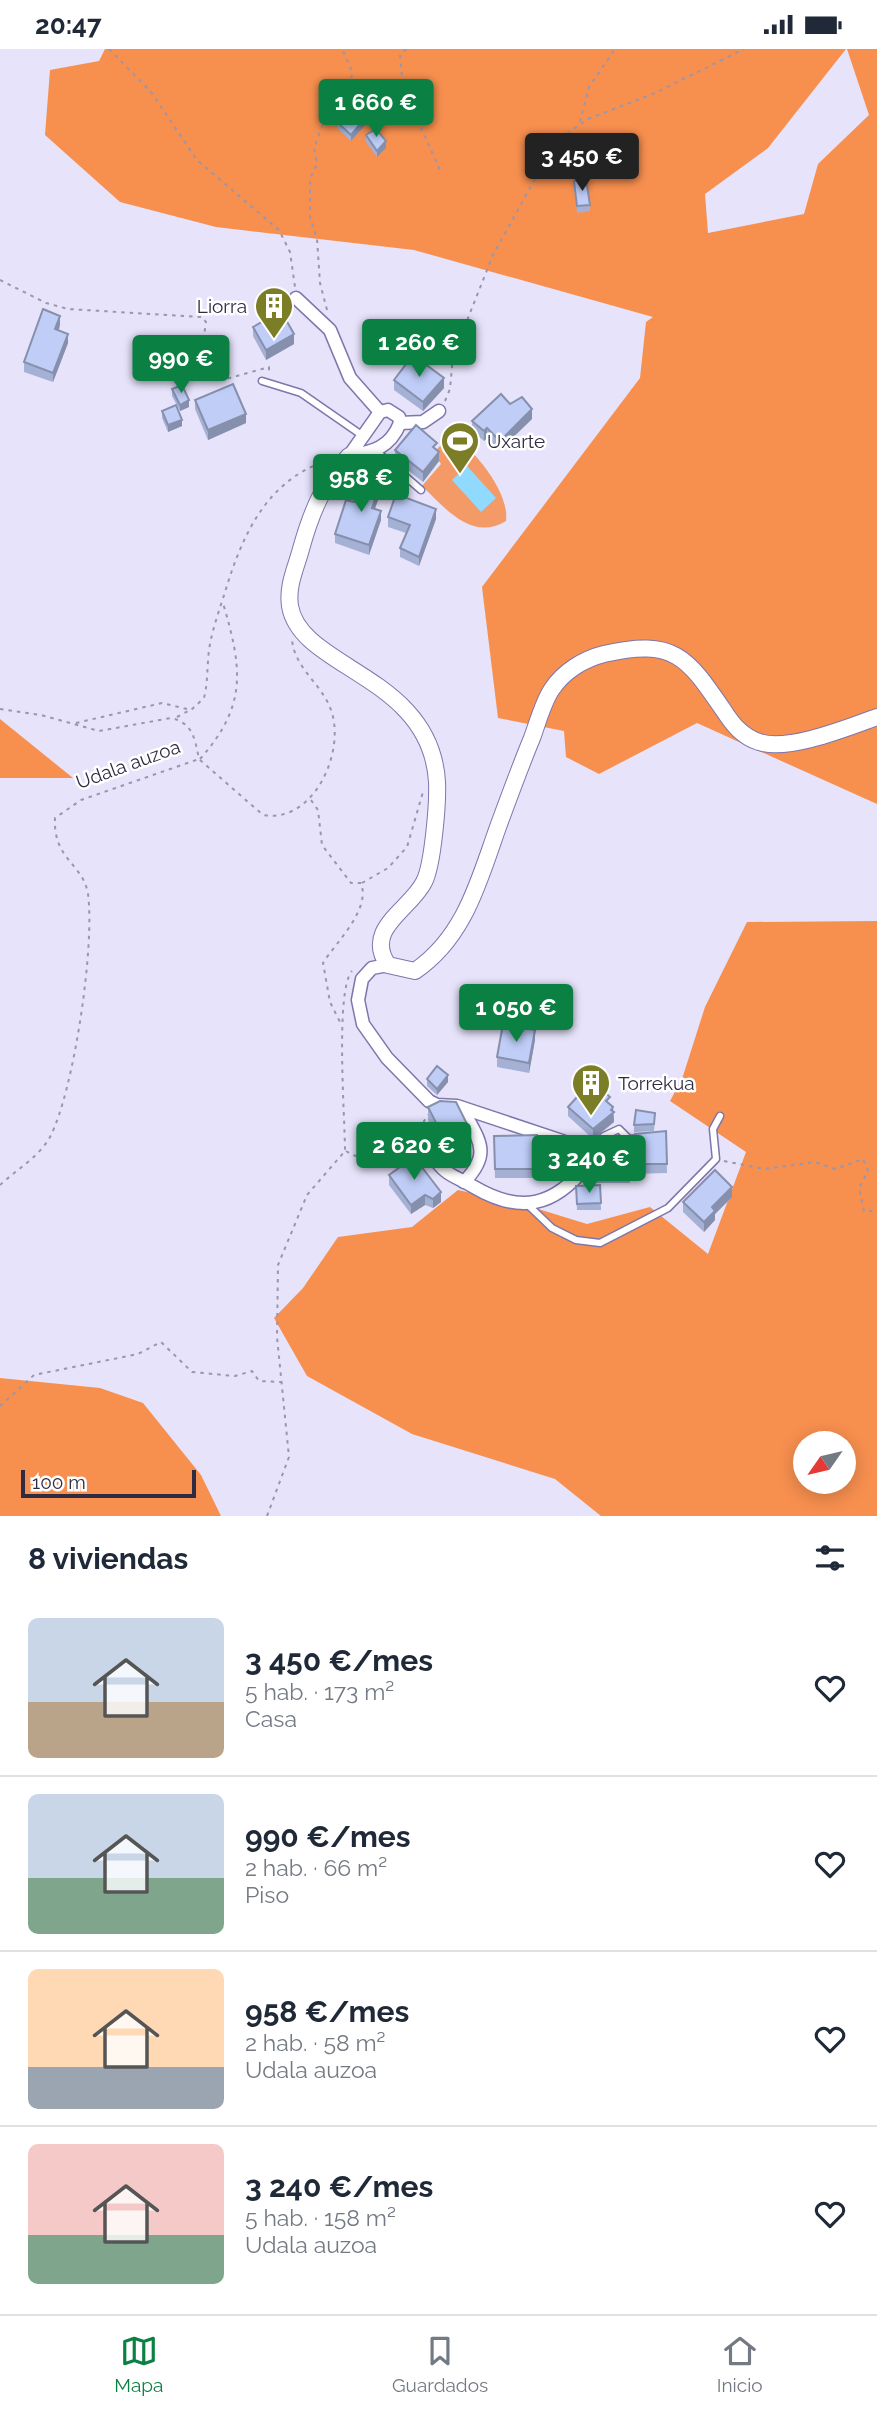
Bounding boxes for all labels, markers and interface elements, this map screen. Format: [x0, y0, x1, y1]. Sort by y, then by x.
text: 20:47 [35, 10, 101, 40]
pin: 1 660 € [311, 80, 441, 139]
text: 1 660 € [335, 88, 417, 115]
pin: 3 450 € [517, 134, 647, 193]
text: 3 450 € [541, 142, 623, 169]
building icon: Liorra [253, 285, 295, 340]
place label: Liorra [197, 295, 247, 317]
pin: 1 260 € [354, 319, 484, 379]
text: 1 260 € [378, 328, 460, 355]
pin: 990 € [132, 335, 230, 395]
text: 990 € [148, 344, 214, 371]
sports icon: Uxarte [439, 420, 481, 475]
place label: Uxarte [487, 430, 545, 452]
pin: 958 € [312, 455, 410, 514]
text: 958 € [329, 463, 393, 490]
street label: Udala auzoa [73, 735, 183, 793]
pin: 1 050 € [451, 985, 581, 1044]
text: 1 050 € [475, 993, 557, 1020]
building icon: Torrekua [570, 1062, 612, 1117]
place label: Torrekua [618, 1072, 695, 1094]
pin: 2 620 € [349, 1123, 479, 1182]
text: 2 620 € [372, 1131, 456, 1158]
pin: 3 240 € [524, 1135, 654, 1195]
text: 3 240 € [548, 1144, 630, 1171]
north arrow [793, 1431, 856, 1495]
map controls [793, 1431, 856, 1494]
scale bar [21, 1467, 196, 1499]
text: 100 m [32, 1471, 86, 1493]
icon: filters [811, 1539, 849, 1577]
text: 8 viviendas [28, 1541, 188, 1576]
text: 3 450 €/mes [245, 1643, 433, 1678]
icon: home [84, 1646, 168, 1730]
icon: heart [811, 1669, 849, 1707]
text: 5 hab. · 173 m² [245, 1678, 394, 1705]
text: Casa [245, 1705, 297, 1732]
text: 990 €/mes [245, 1819, 411, 1854]
icon: home [84, 1822, 168, 1906]
icon: heart [811, 1845, 849, 1883]
text: 2 hab. · 66 m² [245, 1854, 387, 1881]
text: Piso [245, 1881, 289, 1908]
text: 958 €/mes [245, 1994, 409, 2029]
icon: home [84, 1997, 168, 2081]
icon: heart [811, 2020, 849, 2058]
text: 2 hab. · 58 m² [245, 2029, 386, 2056]
text: Udala auzoa [245, 2056, 377, 2083]
text: 3 240 €/mes [245, 2169, 433, 2204]
icon: home [84, 2172, 168, 2256]
icon: heart [811, 2195, 849, 2233]
text: 5 hab. · 158 m² [245, 2204, 396, 2231]
text: Udala auzoa [245, 2231, 377, 2258]
tab: Mapa [114, 2332, 163, 2396]
tab: Guardados [392, 2332, 488, 2396]
tab: Inicio [717, 2332, 763, 2396]

